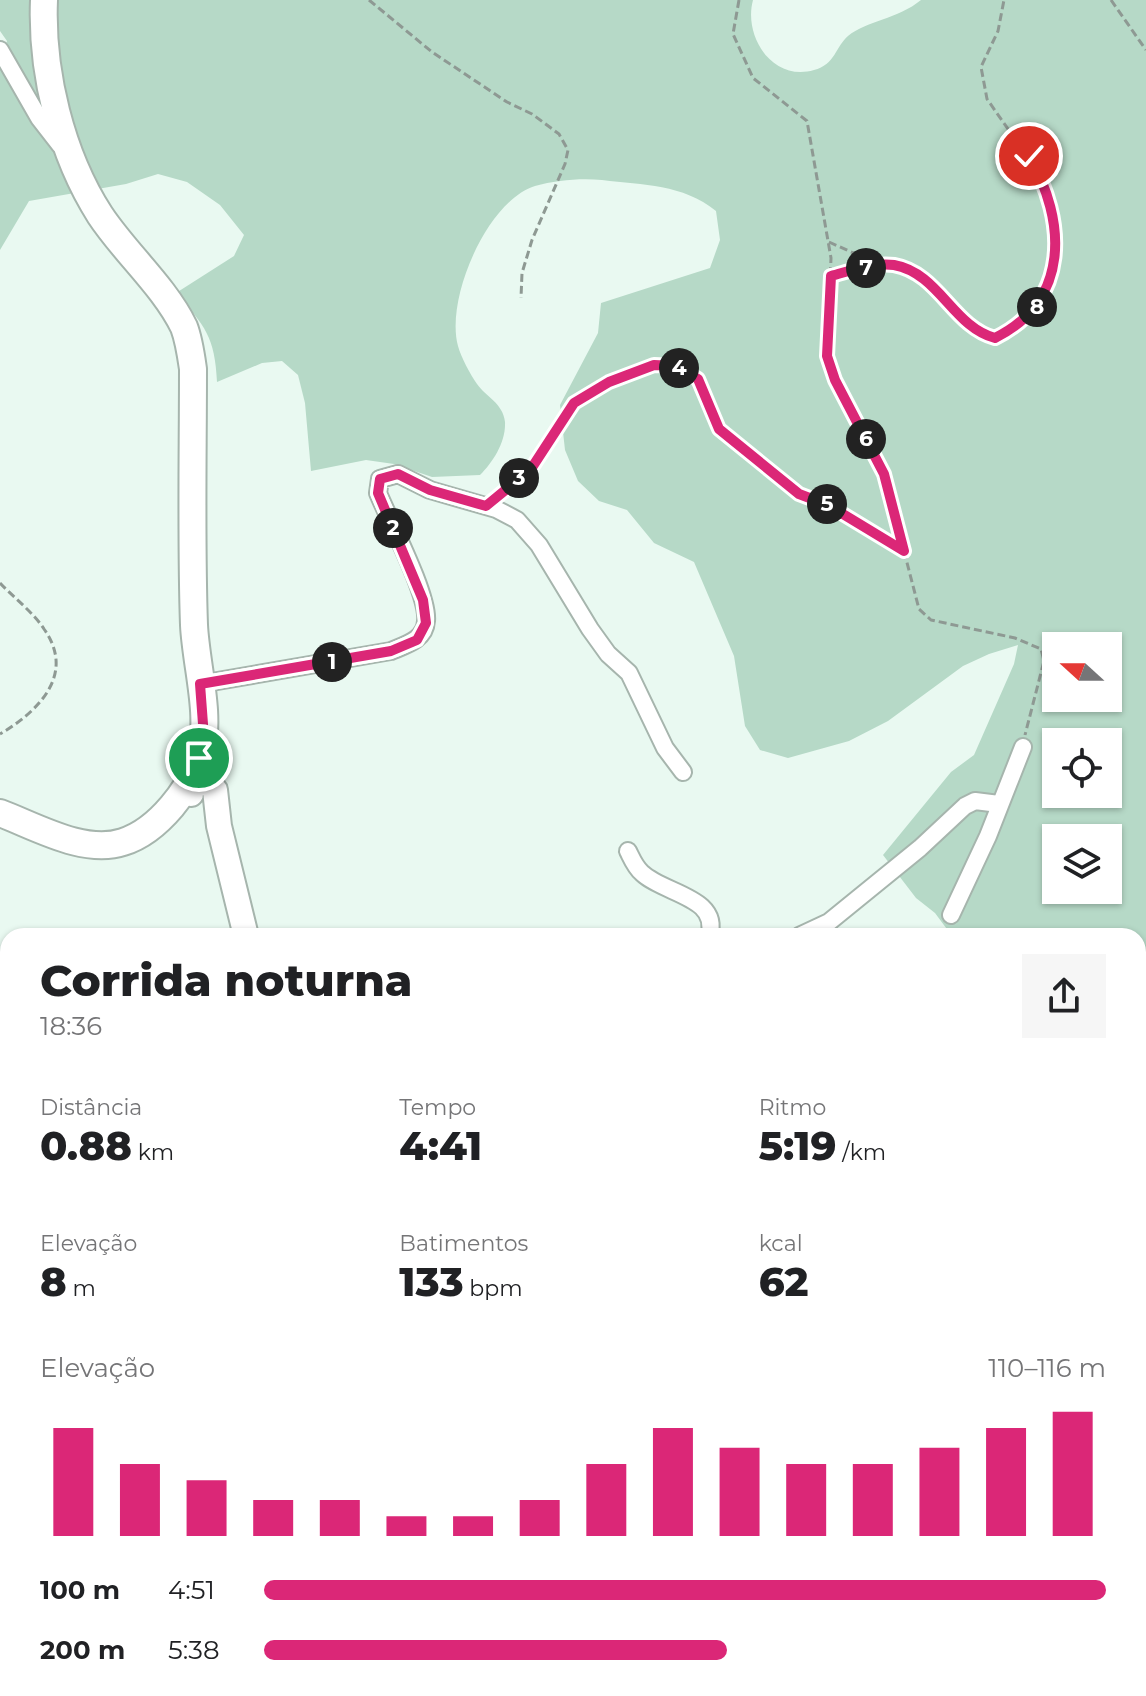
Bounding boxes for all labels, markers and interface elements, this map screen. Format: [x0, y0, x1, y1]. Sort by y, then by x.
pin [995, 122, 1063, 190]
icon: check [1007, 134, 1051, 178]
pin: 7 [846, 248, 886, 288]
text: 7 [859, 254, 873, 281]
pin: 8 [1017, 287, 1057, 327]
text: 8 [1030, 293, 1044, 320]
pin: 4 [659, 348, 699, 388]
text: 4 [671, 354, 687, 381]
pin: 6 [846, 419, 886, 459]
text: 6 [859, 425, 873, 452]
pin: 3 [499, 458, 539, 498]
text: 3 [512, 464, 526, 491]
pin: 5 [807, 484, 847, 524]
text: 5 [820, 490, 834, 517]
pin: 2 [373, 508, 413, 548]
text: 2 [387, 514, 399, 541]
north arrow [1042, 632, 1122, 712]
map controls [1042, 632, 1122, 904]
pin: 1 [312, 642, 352, 682]
text: 1 [328, 648, 336, 675]
pin [165, 724, 233, 792]
button: locate [1042, 728, 1122, 808]
icon: arrive [177, 736, 221, 780]
button: layers [1042, 824, 1122, 904]
text: Corrida noturna [40, 953, 412, 1007]
button: share [1022, 954, 1106, 1038]
text: 18:36 [40, 1010, 102, 1042]
text: Distância [40, 1094, 142, 1121]
text: Tempo [399, 1094, 476, 1121]
text: Ritmo [759, 1094, 826, 1121]
text: 0.88 [40, 1121, 132, 1170]
text: 4:41 [399, 1121, 482, 1170]
text: 5:19 [759, 1121, 836, 1170]
text: km [132, 1139, 174, 1166]
text: /km [836, 1139, 886, 1166]
text: Elevação [40, 1230, 137, 1257]
text: Batimentos [399, 1230, 528, 1257]
text: kcal [759, 1230, 803, 1257]
text: 8 [40, 1257, 67, 1306]
text: 133 [399, 1257, 464, 1306]
text: 62 [759, 1257, 809, 1306]
text: m [67, 1275, 96, 1302]
text: bpm [464, 1275, 523, 1302]
text: Elevação [40, 1352, 155, 1384]
text: 110–116 m [988, 1352, 1106, 1384]
text: 100 m [40, 1574, 120, 1606]
text: 4:51 [168, 1574, 215, 1606]
text: 200 m [40, 1634, 125, 1666]
text: 5:38 [168, 1634, 219, 1666]

